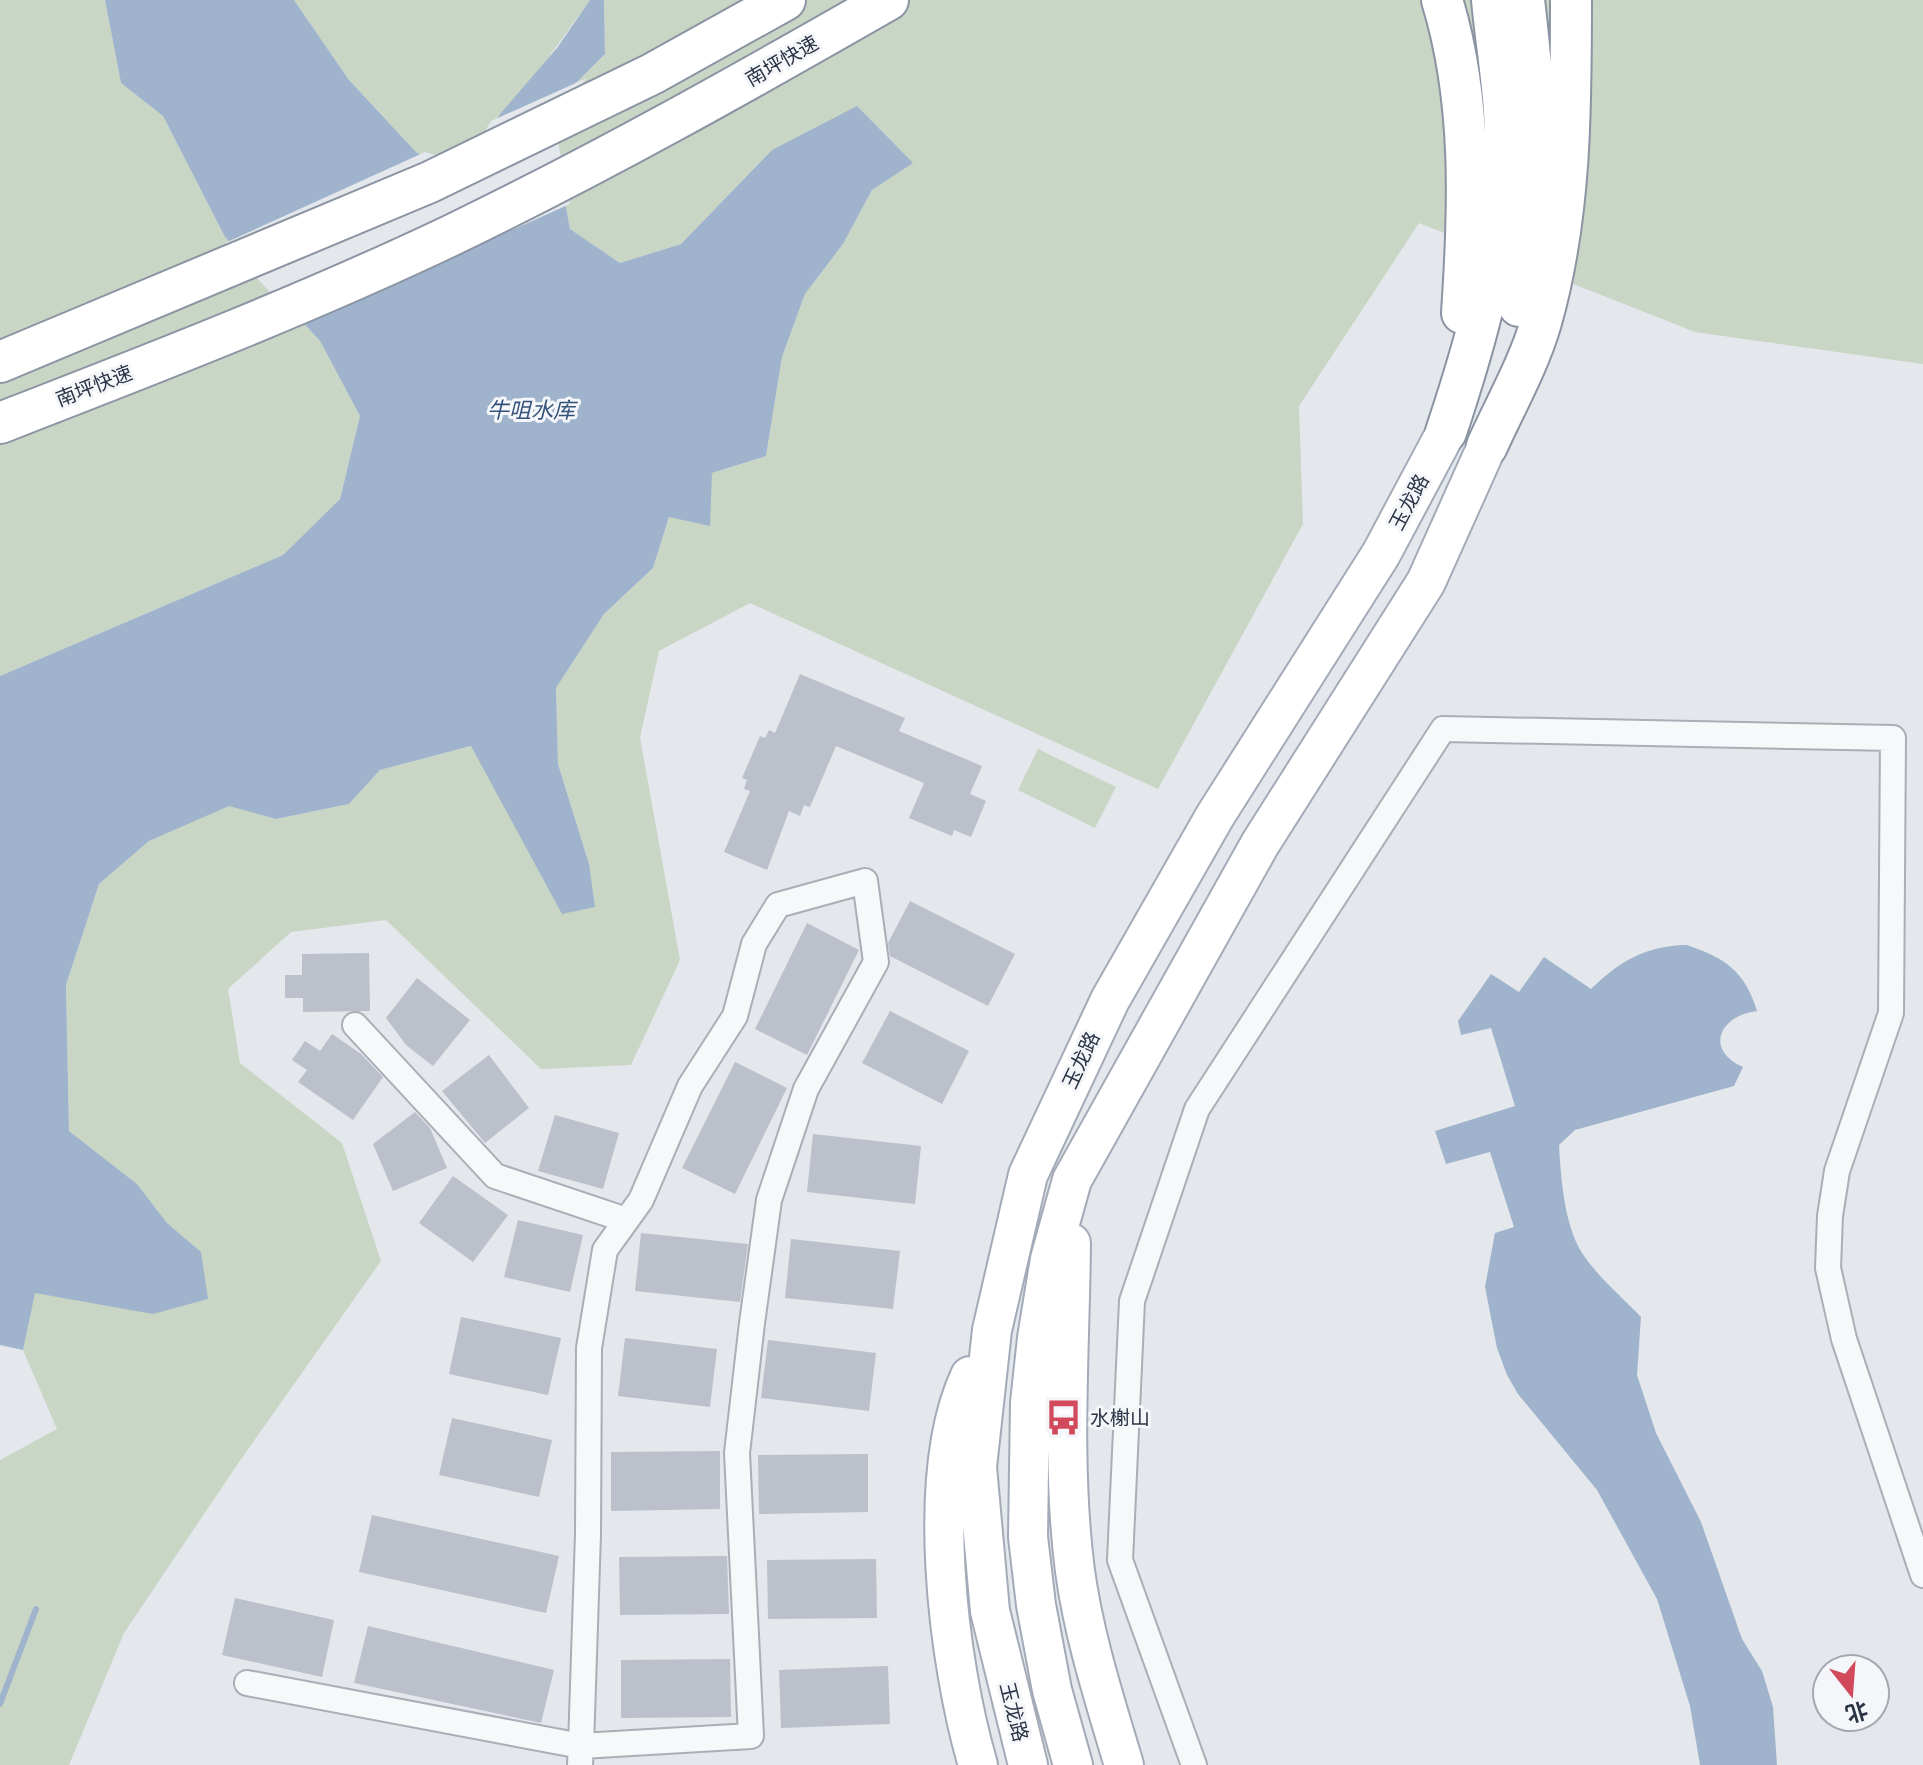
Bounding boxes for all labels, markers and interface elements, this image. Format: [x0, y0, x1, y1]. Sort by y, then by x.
street label: 南坪快速 [742, 31, 822, 91]
street label: 南坪快速 [53, 361, 135, 411]
water label: 牛咀水库 [487, 398, 579, 423]
street label: 玉龙路 [1385, 470, 1433, 534]
street label: 玉龙路 [1058, 1028, 1104, 1092]
bus stop icon: 水榭山 [1045, 1399, 1083, 1437]
place label: 水榭山 [1090, 1407, 1150, 1429]
north arrow [1811, 1653, 1891, 1733]
street label: 玉龙路 [996, 1680, 1032, 1744]
text: 北 [1843, 1696, 1871, 1727]

